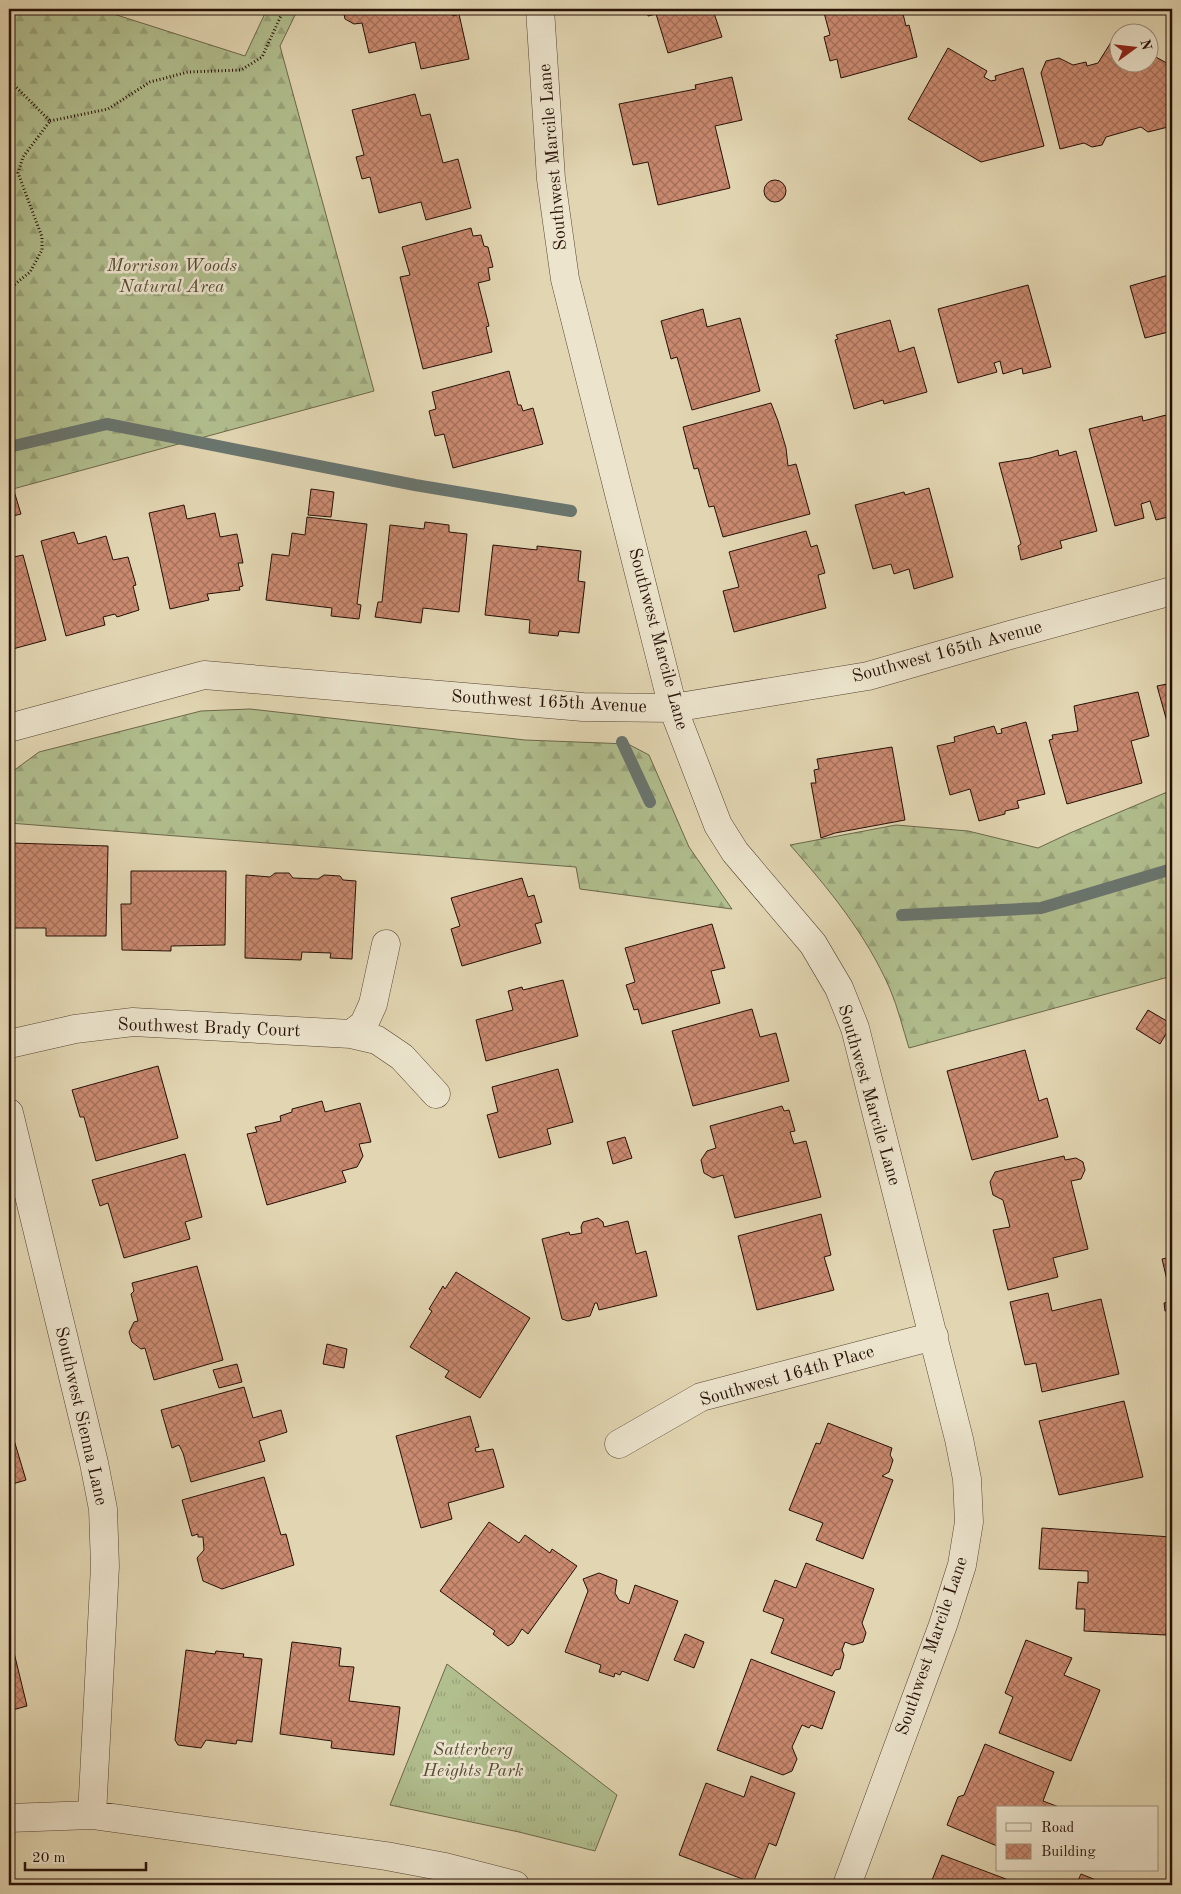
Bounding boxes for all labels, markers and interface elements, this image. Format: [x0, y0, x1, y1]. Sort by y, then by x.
north arrow [1108, 22, 1158, 72]
text: N [1137, 38, 1154, 52]
street label: Southwest Marcile Lane [536, 63, 570, 251]
park label: Morrison Woods Natural Area [106, 257, 238, 296]
street label: Southwest Marcile Lane [625, 546, 691, 732]
street label: Southwest 165th Avenue [850, 618, 1044, 686]
street label: Southwest 165th Avenue [451, 688, 647, 716]
street label: Southwest Marcile Lane [835, 1002, 903, 1188]
street label: Southwest Brady Court [117, 1016, 301, 1040]
street label: Southwest Sienna Lane [52, 1325, 110, 1507]
street label: Southwest 164th Place [698, 1342, 876, 1410]
street label: Southwest Marcile Lane [893, 1554, 971, 1738]
park label: Satterberg Heights Park [421, 1741, 524, 1780]
legend [996, 1806, 1158, 1872]
text: Road [1041, 1821, 1075, 1836]
scale bar [25, 1839, 146, 1871]
text: Building [1041, 1845, 1096, 1860]
text: 20 m [32, 1851, 66, 1866]

